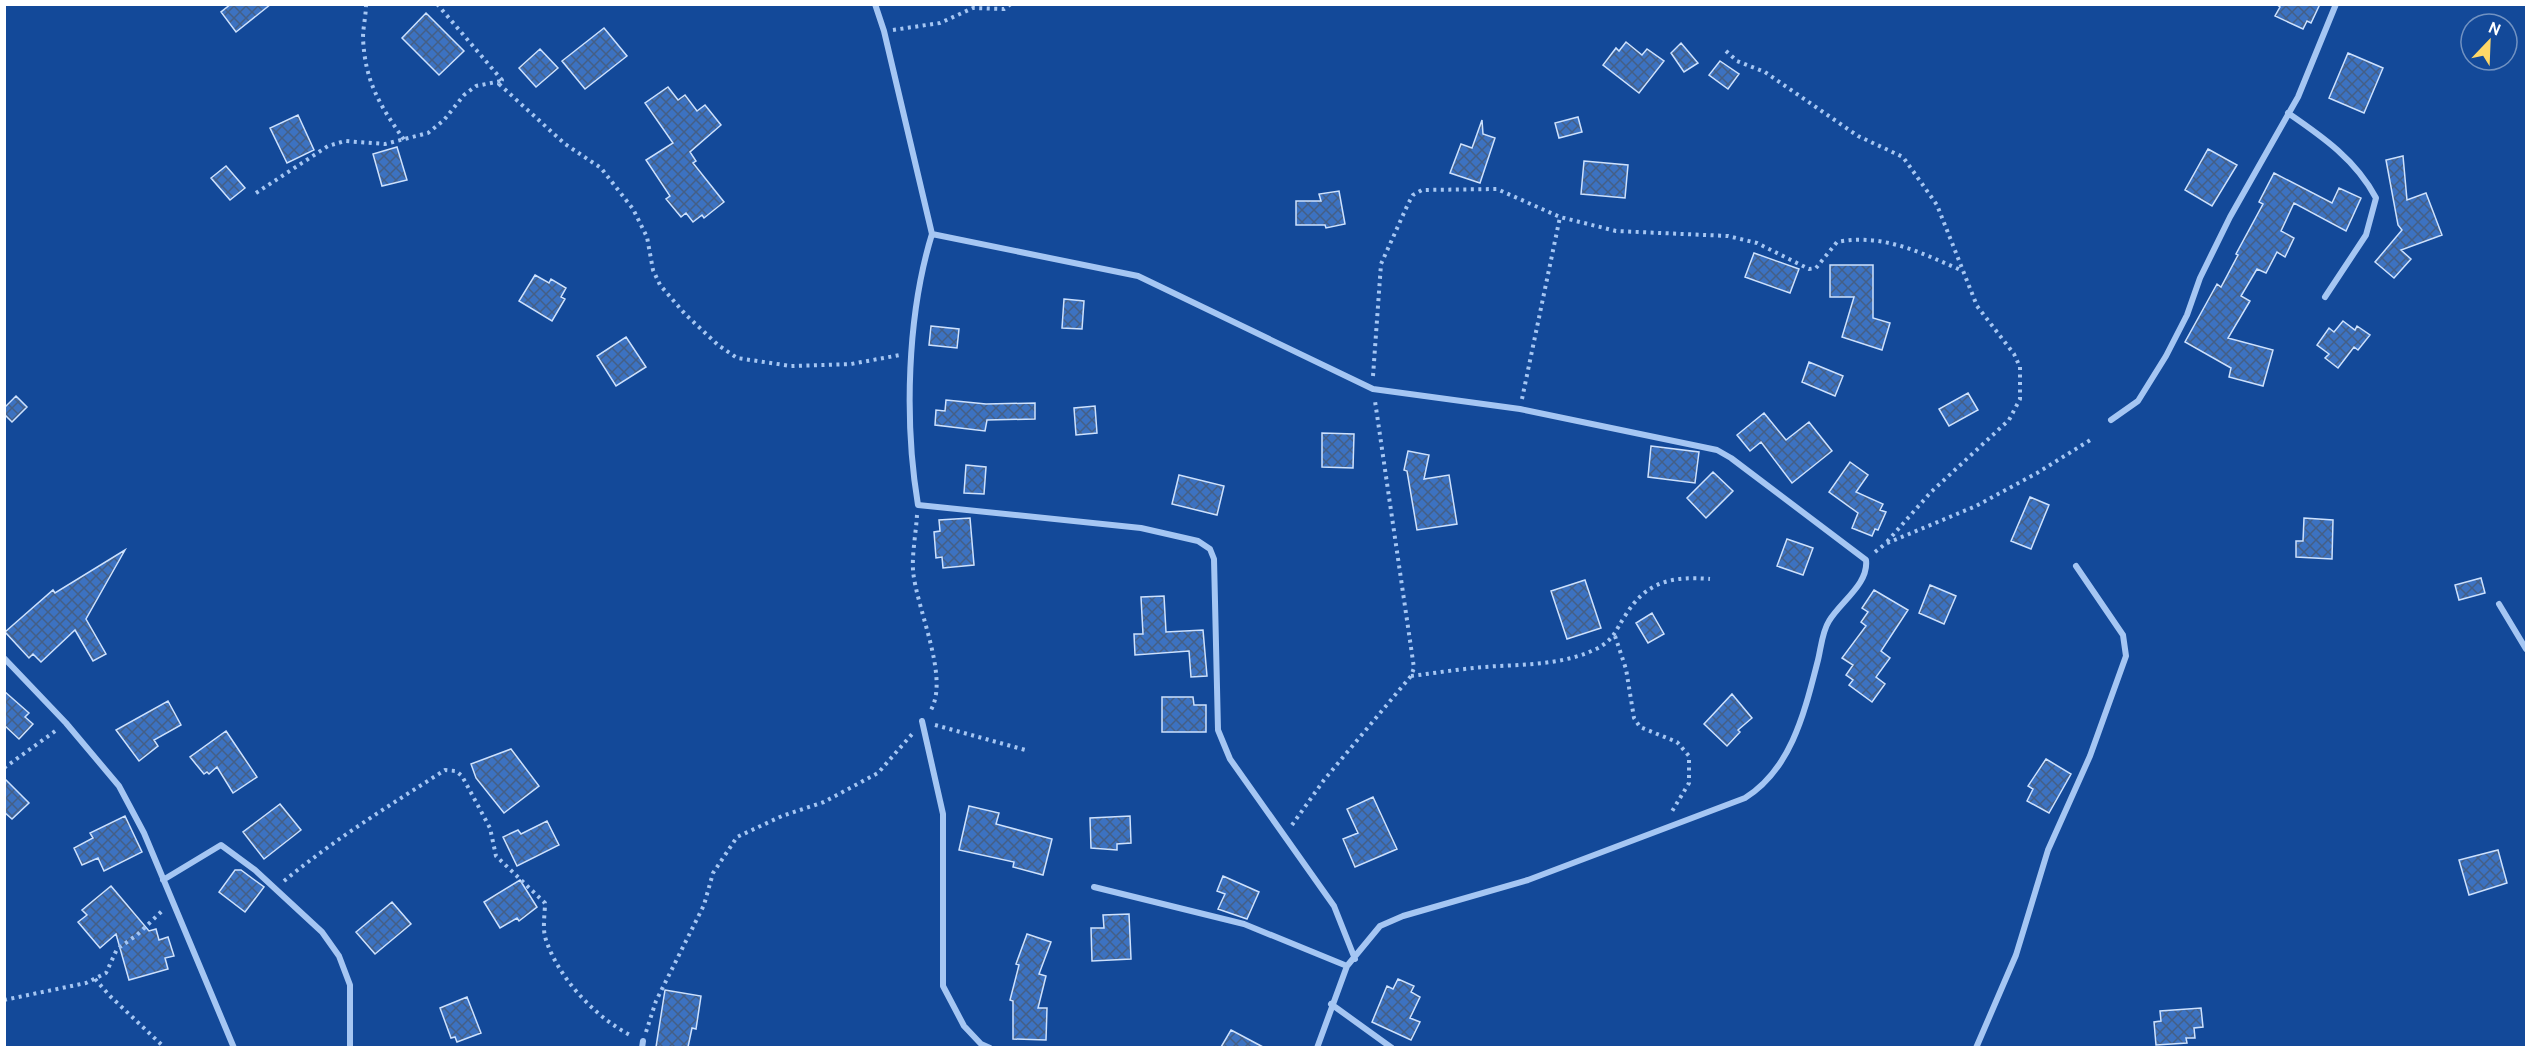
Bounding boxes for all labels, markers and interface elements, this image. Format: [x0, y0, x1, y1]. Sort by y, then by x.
north arrow [2459, 12, 2519, 72]
text: N [2486, 18, 2504, 40]

